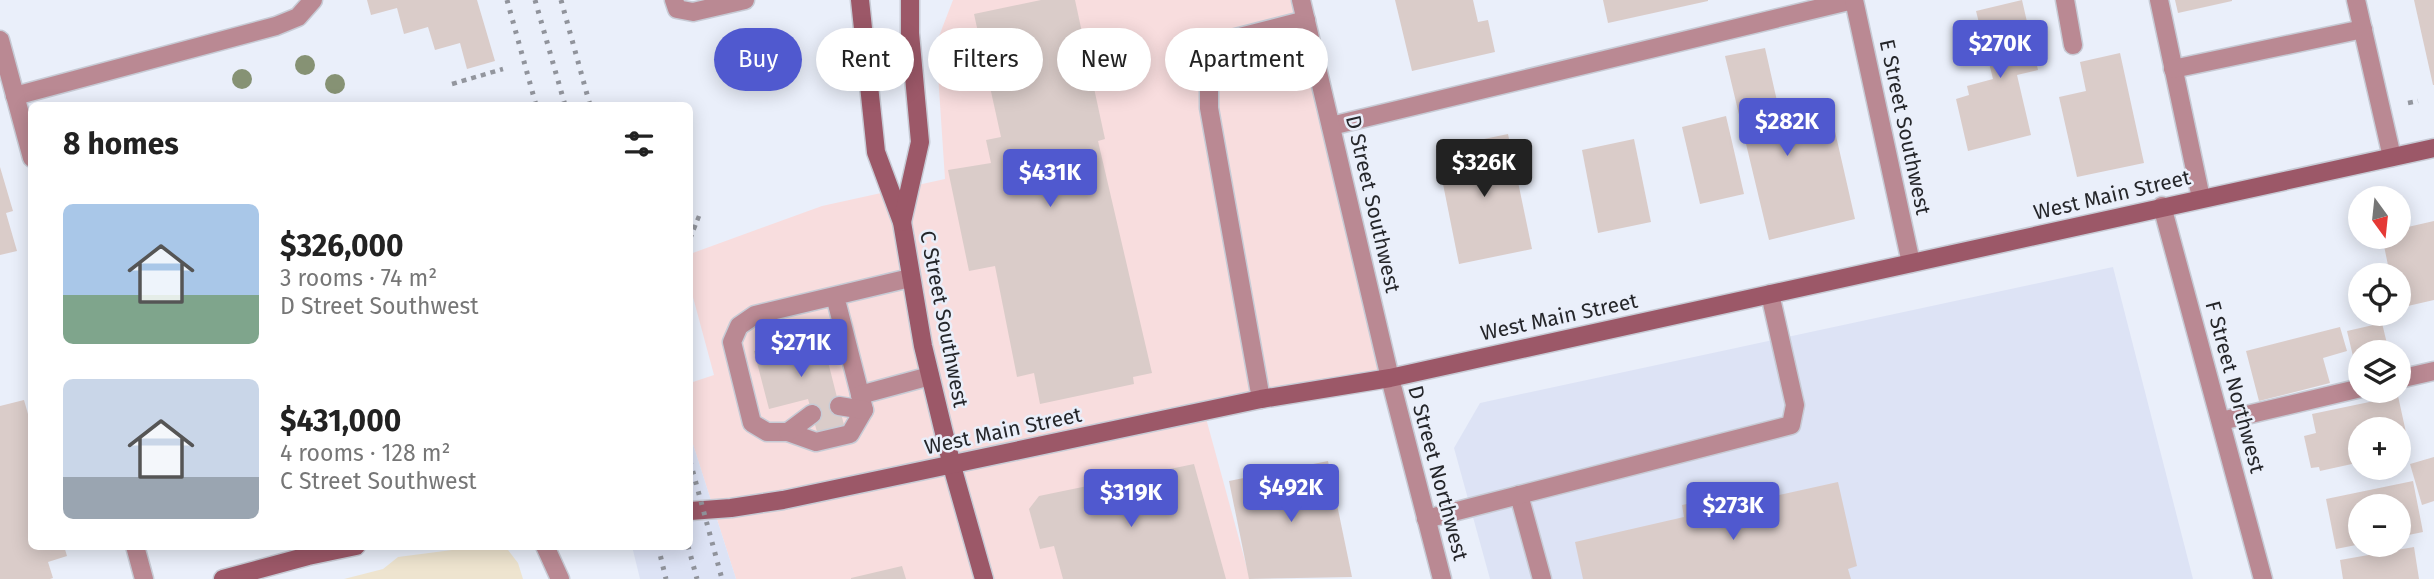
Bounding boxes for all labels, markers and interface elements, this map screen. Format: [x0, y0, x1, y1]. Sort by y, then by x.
pin: $270K [1951, 20, 2049, 80]
chip: Buy [714, 28, 802, 91]
chip: Rent [816, 28, 914, 91]
chip: Filters [928, 28, 1043, 91]
chip: New [1057, 28, 1151, 91]
chip: Apartment [1165, 28, 1328, 91]
text: $270K [1969, 29, 2031, 57]
street label: E Street Southwest [1874, 37, 1936, 218]
pin: $282K [1738, 99, 1836, 158]
text: $282K [1755, 107, 1819, 135]
street label: D Street Southwest [1340, 113, 1406, 296]
icon: filters [620, 125, 658, 163]
text: 8 homes [63, 126, 179, 162]
pin: $326K [1435, 140, 1533, 199]
text: $326K [1452, 148, 1516, 176]
pin: $431K [1001, 150, 1099, 209]
text: $431K [1019, 158, 1081, 186]
street label: West Main Street [2031, 164, 2193, 226]
north arrow [2348, 186, 2412, 248]
map controls [2348, 186, 2411, 557]
text: $326,000 [280, 228, 404, 264]
street label: C Street Southwest [914, 228, 974, 410]
icon: home [119, 232, 203, 316]
button: locate [2348, 263, 2411, 326]
text: 3 rooms · 74 m² [280, 264, 437, 292]
street label: West Main Street [1478, 288, 1640, 346]
text: D Street Southwest [280, 292, 479, 320]
street label: F Street Northwest [2200, 298, 2271, 476]
pin: $271K [752, 320, 850, 379]
text: $271K [771, 328, 831, 356]
button: layers [2348, 340, 2411, 403]
street label: D Street Northwest [1402, 383, 1474, 564]
street label: West Main Street [922, 402, 1084, 460]
text: $431,000 [280, 403, 401, 439]
icon: home [119, 407, 203, 491]
button: + [2348, 417, 2411, 480]
text: 4 rooms · 128 m² [280, 439, 450, 467]
pin: $492K [1242, 464, 1340, 524]
text: C Street Southwest [280, 467, 477, 495]
pin: $319K [1082, 470, 1180, 529]
text: $492K [1259, 473, 1323, 501]
text: $319K [1100, 478, 1162, 506]
pin: $273K [1684, 482, 1782, 542]
text: $273K [1702, 491, 1764, 519]
button: − [2348, 494, 2411, 557]

